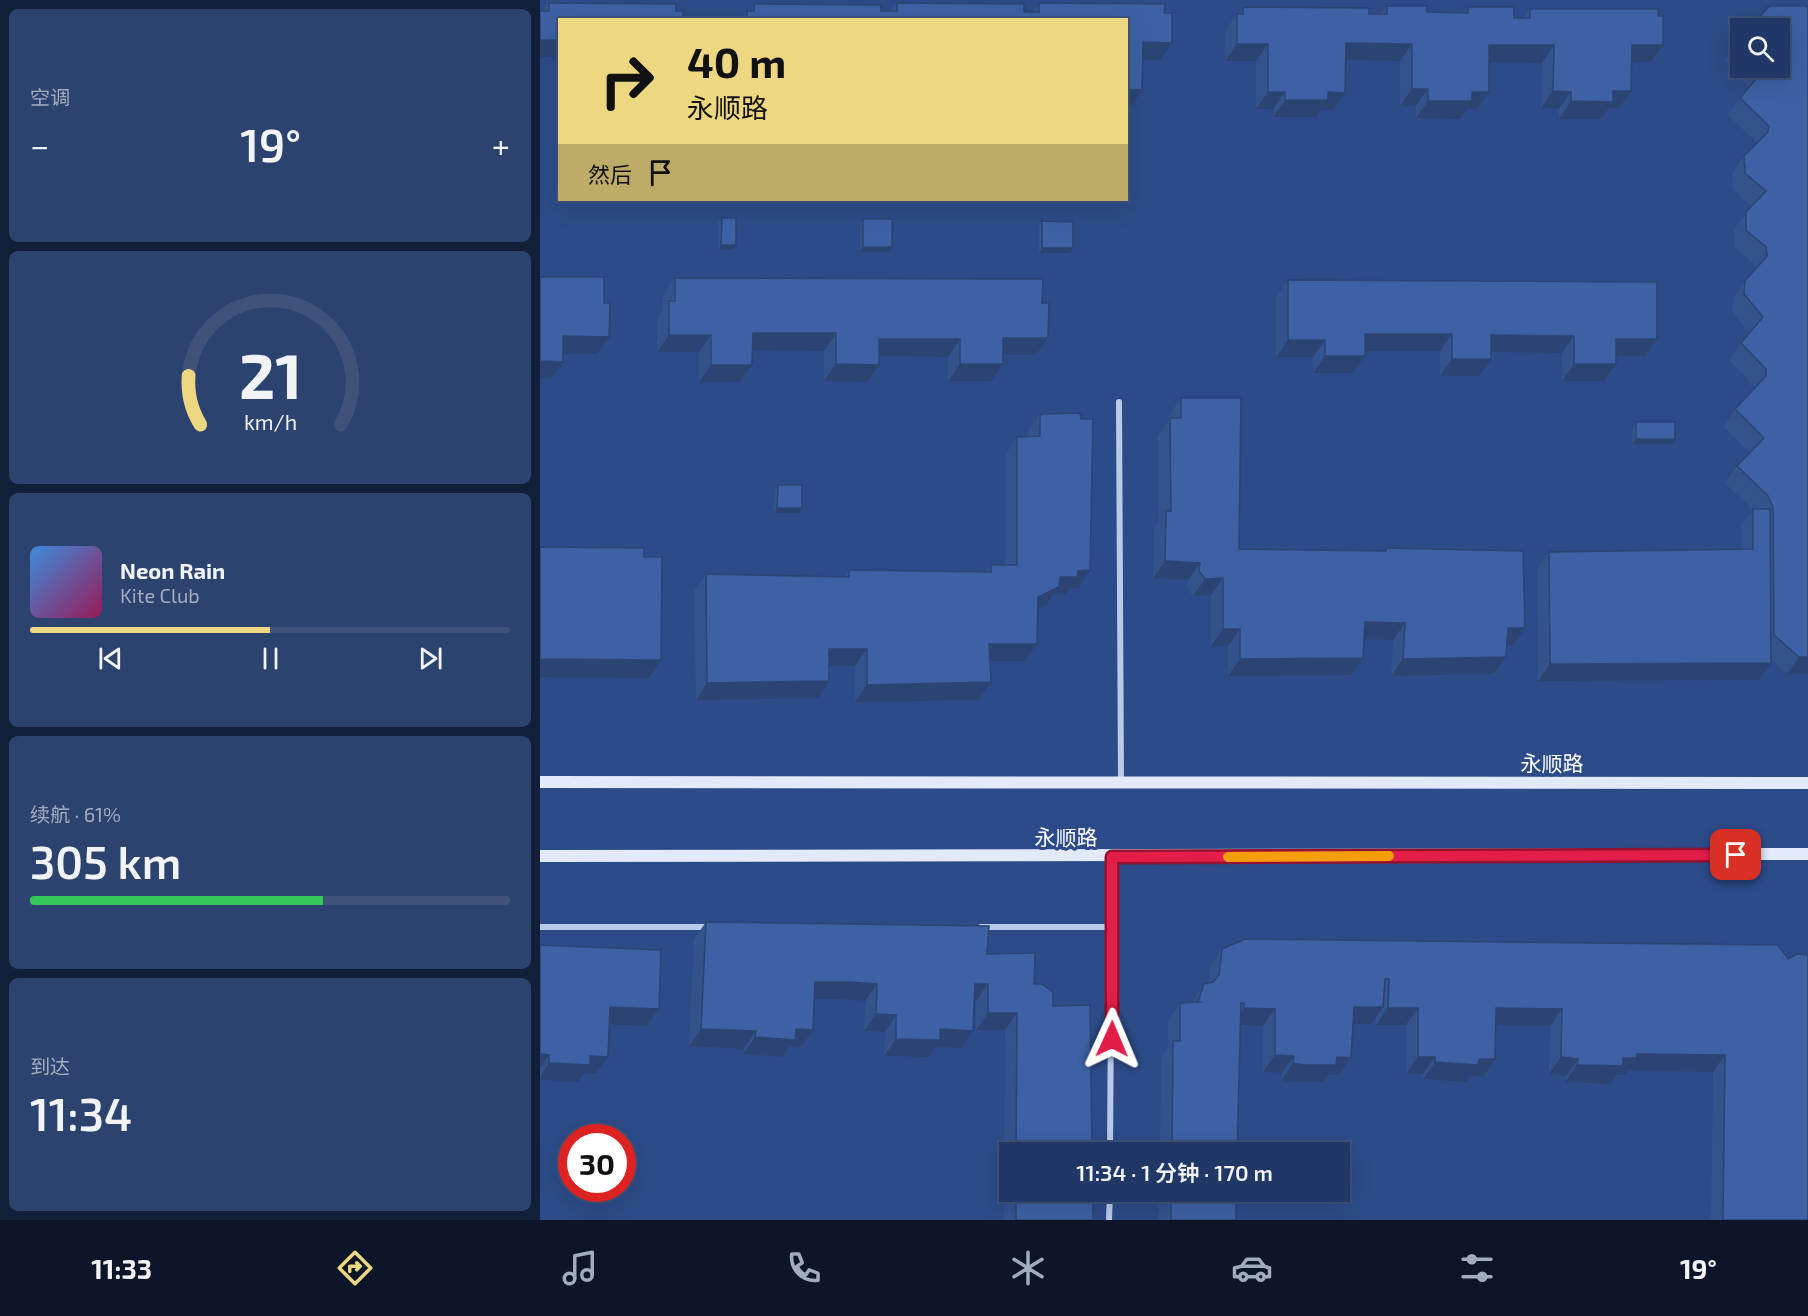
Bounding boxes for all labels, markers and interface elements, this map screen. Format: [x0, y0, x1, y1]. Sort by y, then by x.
map controls [1730, 18, 1790, 78]
button: search [1730, 18, 1790, 78]
text: 40 m [687, 36, 786, 86]
icon: right [588, 42, 666, 120]
text: 空调 [30, 85, 70, 109]
text: 永顺路 [687, 91, 768, 123]
text: 19° [240, 117, 301, 171]
text: − [30, 125, 49, 165]
text: + [492, 125, 510, 165]
icon: arrive [644, 156, 677, 189]
text: 然后 [588, 161, 632, 187]
text: 21 [238, 337, 302, 412]
text: km/h [243, 409, 297, 434]
text: Neon Rain [120, 557, 225, 583]
text: Kite Club [120, 583, 200, 607]
icon: previous [94, 642, 127, 675]
icon: pause [254, 642, 287, 675]
icon: next [414, 642, 447, 675]
street label: 永顺路 [1521, 750, 1584, 775]
text: 续航 · 61% [30, 802, 121, 826]
street label: 永顺路 [1035, 824, 1098, 849]
pin [1710, 829, 1761, 880]
text: 305 km [30, 834, 181, 888]
icon: arrive [1719, 838, 1752, 871]
position arrow [1080, 1007, 1144, 1071]
text: 到达 [30, 1054, 70, 1078]
text: 11:34 [30, 1086, 132, 1140]
speed limit sign: 30 [558, 1124, 636, 1202]
text: 11:34 · 1 分钟 · 170 m [1076, 1159, 1273, 1185]
icon: directions [334, 1247, 376, 1289]
icon: music [559, 1247, 601, 1289]
icon: phone [783, 1247, 825, 1289]
icon: climate [1007, 1247, 1049, 1289]
icon: car [1231, 1247, 1273, 1289]
icon: filters [1456, 1247, 1498, 1289]
text: 11:33 [91, 1252, 152, 1284]
text: 19° [1680, 1252, 1717, 1284]

